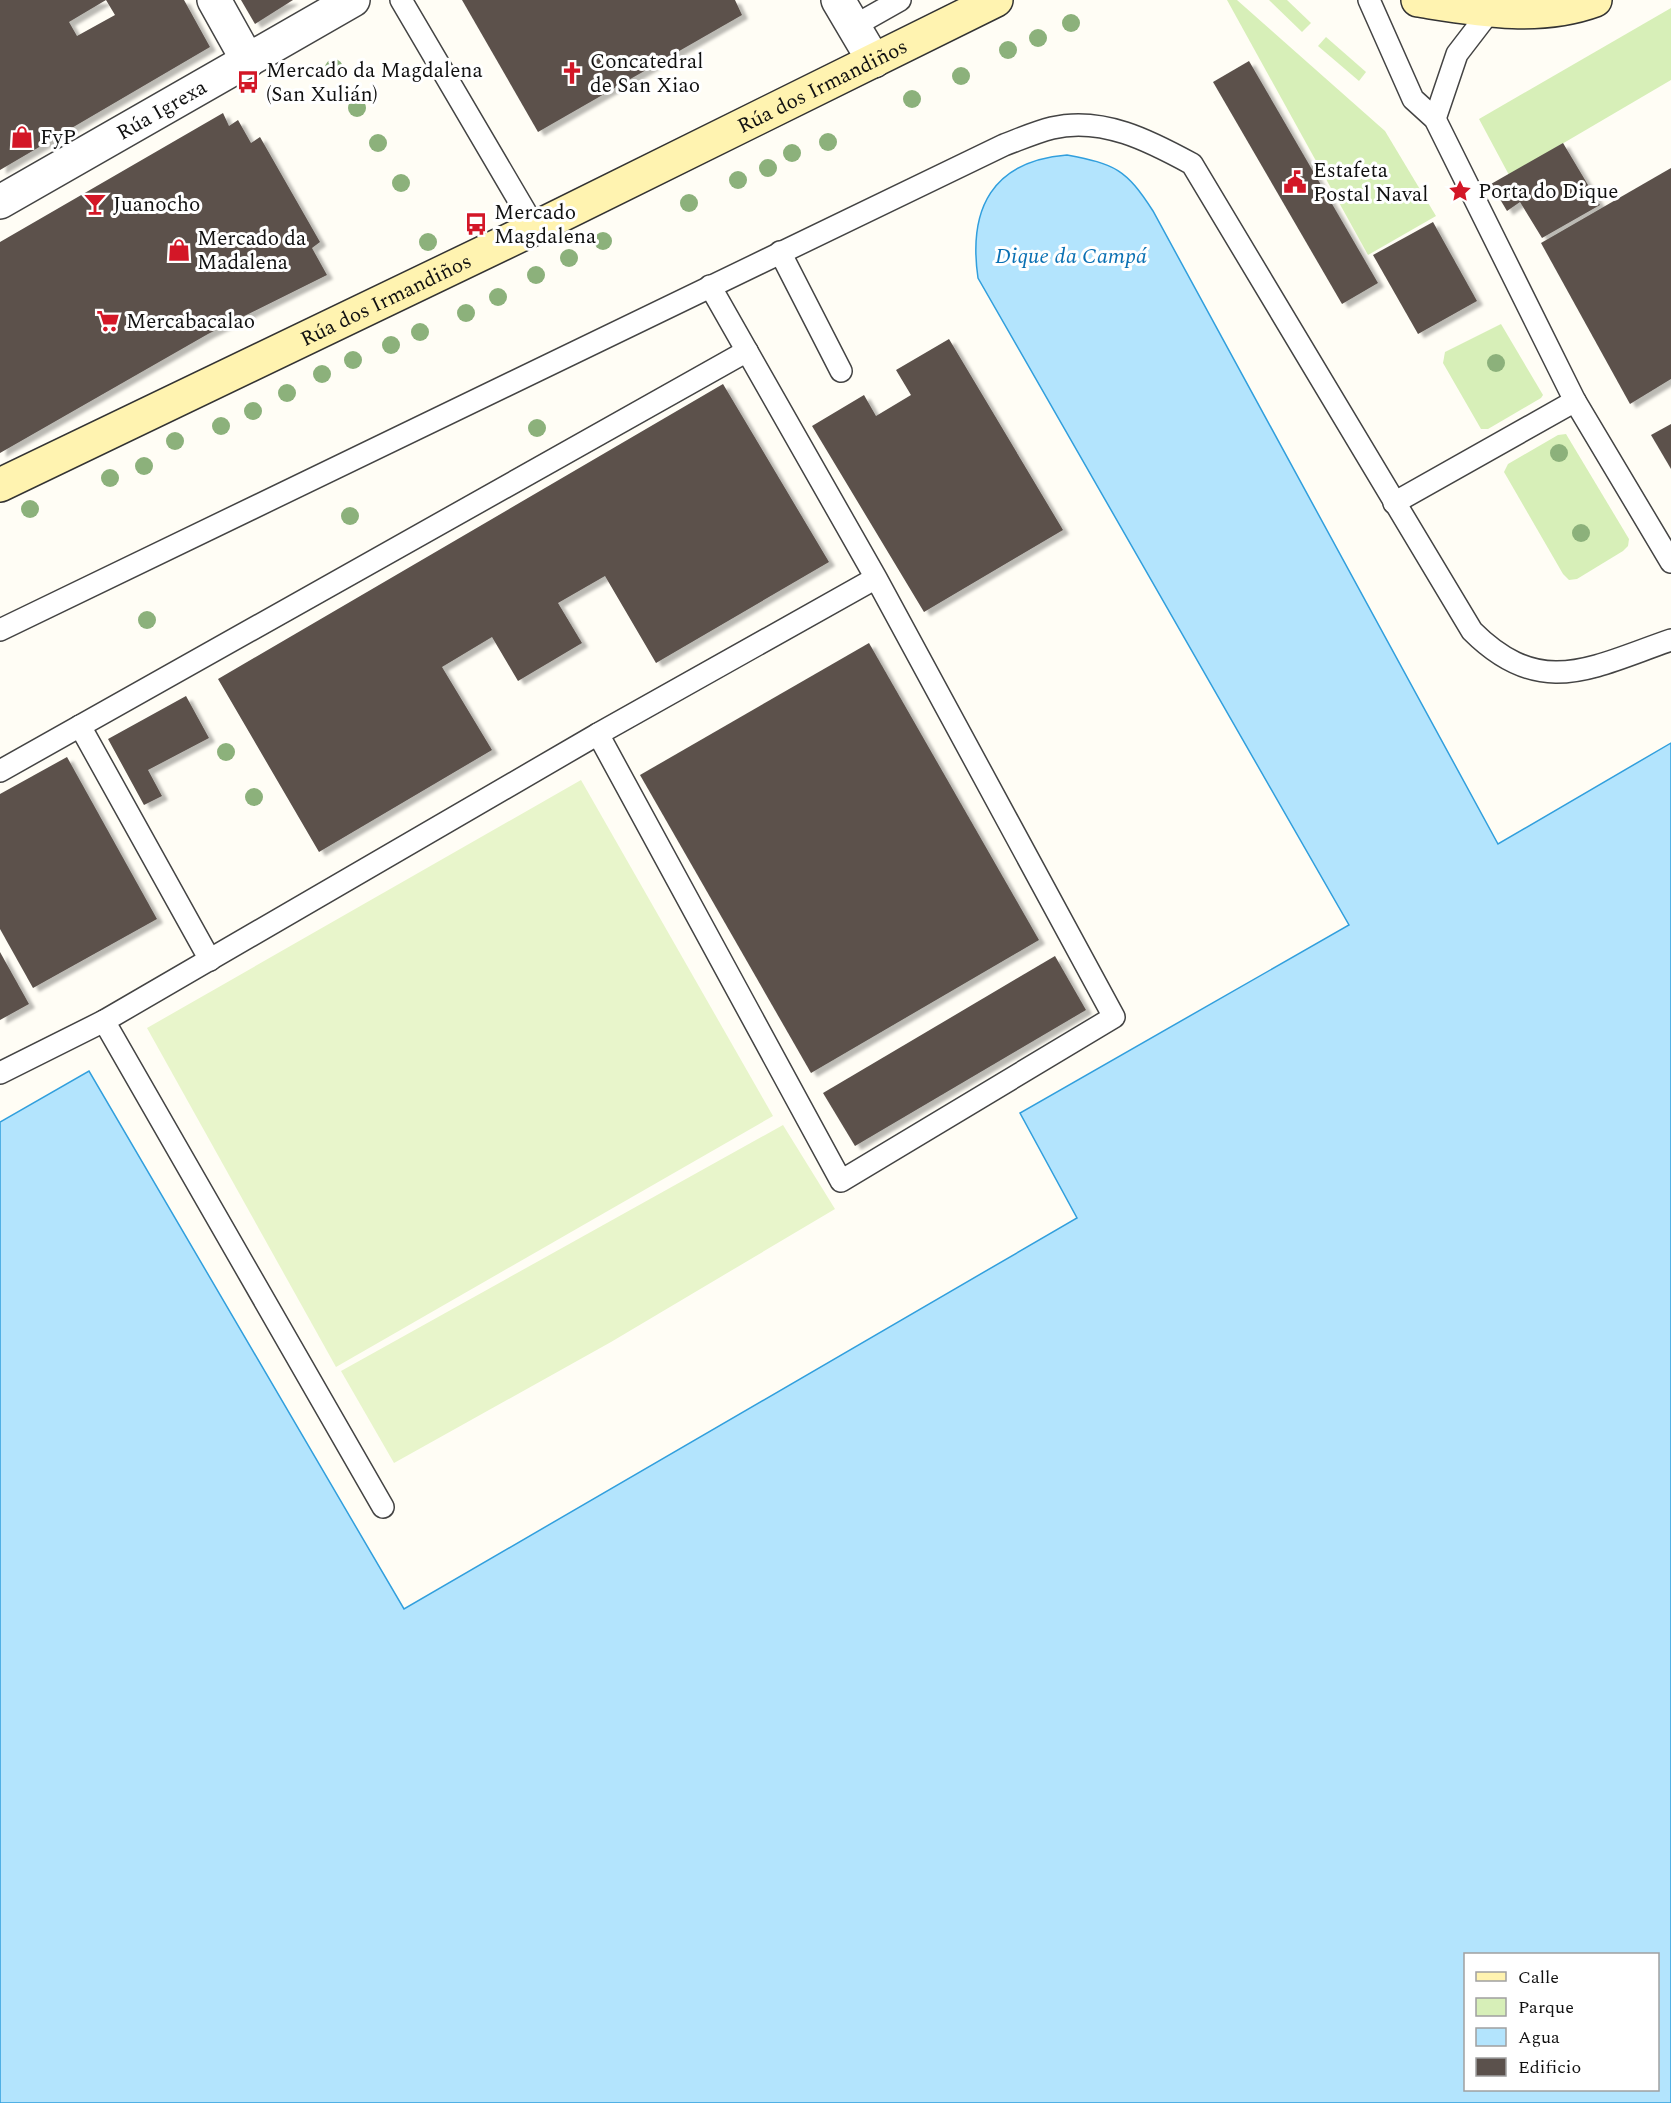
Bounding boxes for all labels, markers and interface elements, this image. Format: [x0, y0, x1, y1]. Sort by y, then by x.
street label: Rúa dos Irmandiños [732, 31, 913, 143]
place label: Concatedral de San Xiao [590, 46, 703, 102]
place label: Mercado da Magdalena (San Xulián) [266, 55, 483, 111]
church icon: Concatedral de San Xiao [559, 60, 585, 86]
bus stop icon: Mercado da Magdalena (San Xulián) [235, 69, 261, 95]
street label: Rúa Igrexa [111, 71, 214, 149]
place label: FyP [40, 122, 76, 154]
shop icon: FyP [9, 124, 35, 150]
place label: Estafeta Postal Naval [1313, 155, 1428, 211]
public building icon: Estafeta Postal Naval [1282, 169, 1308, 195]
place label: Porta do Dique [1478, 176, 1618, 208]
place icon: Porta do Dique [1447, 178, 1473, 204]
place label: Juanocho [113, 189, 200, 221]
bar icon: Juanocho [82, 191, 108, 217]
place label: Mercado Magdalena [494, 197, 597, 253]
bus stop icon: Mercado Magdalena [463, 211, 489, 237]
place label: Mercado da Madalena [197, 223, 307, 279]
shop icon: Mercado da Madalena [166, 237, 192, 263]
water label: Dique da Campá [995, 240, 1148, 273]
street label: Rúa dos Irmandiños [295, 246, 477, 355]
place label: Mercabacalao [126, 306, 255, 338]
supermarket icon: Mercabacalao [95, 308, 121, 334]
legend [1464, 1953, 1659, 2091]
text: Calle [1518, 1964, 1559, 1991]
text: Parque [1518, 1994, 1574, 2021]
text: Agua [1518, 2024, 1560, 2051]
text: Edificio [1518, 2054, 1581, 2081]

